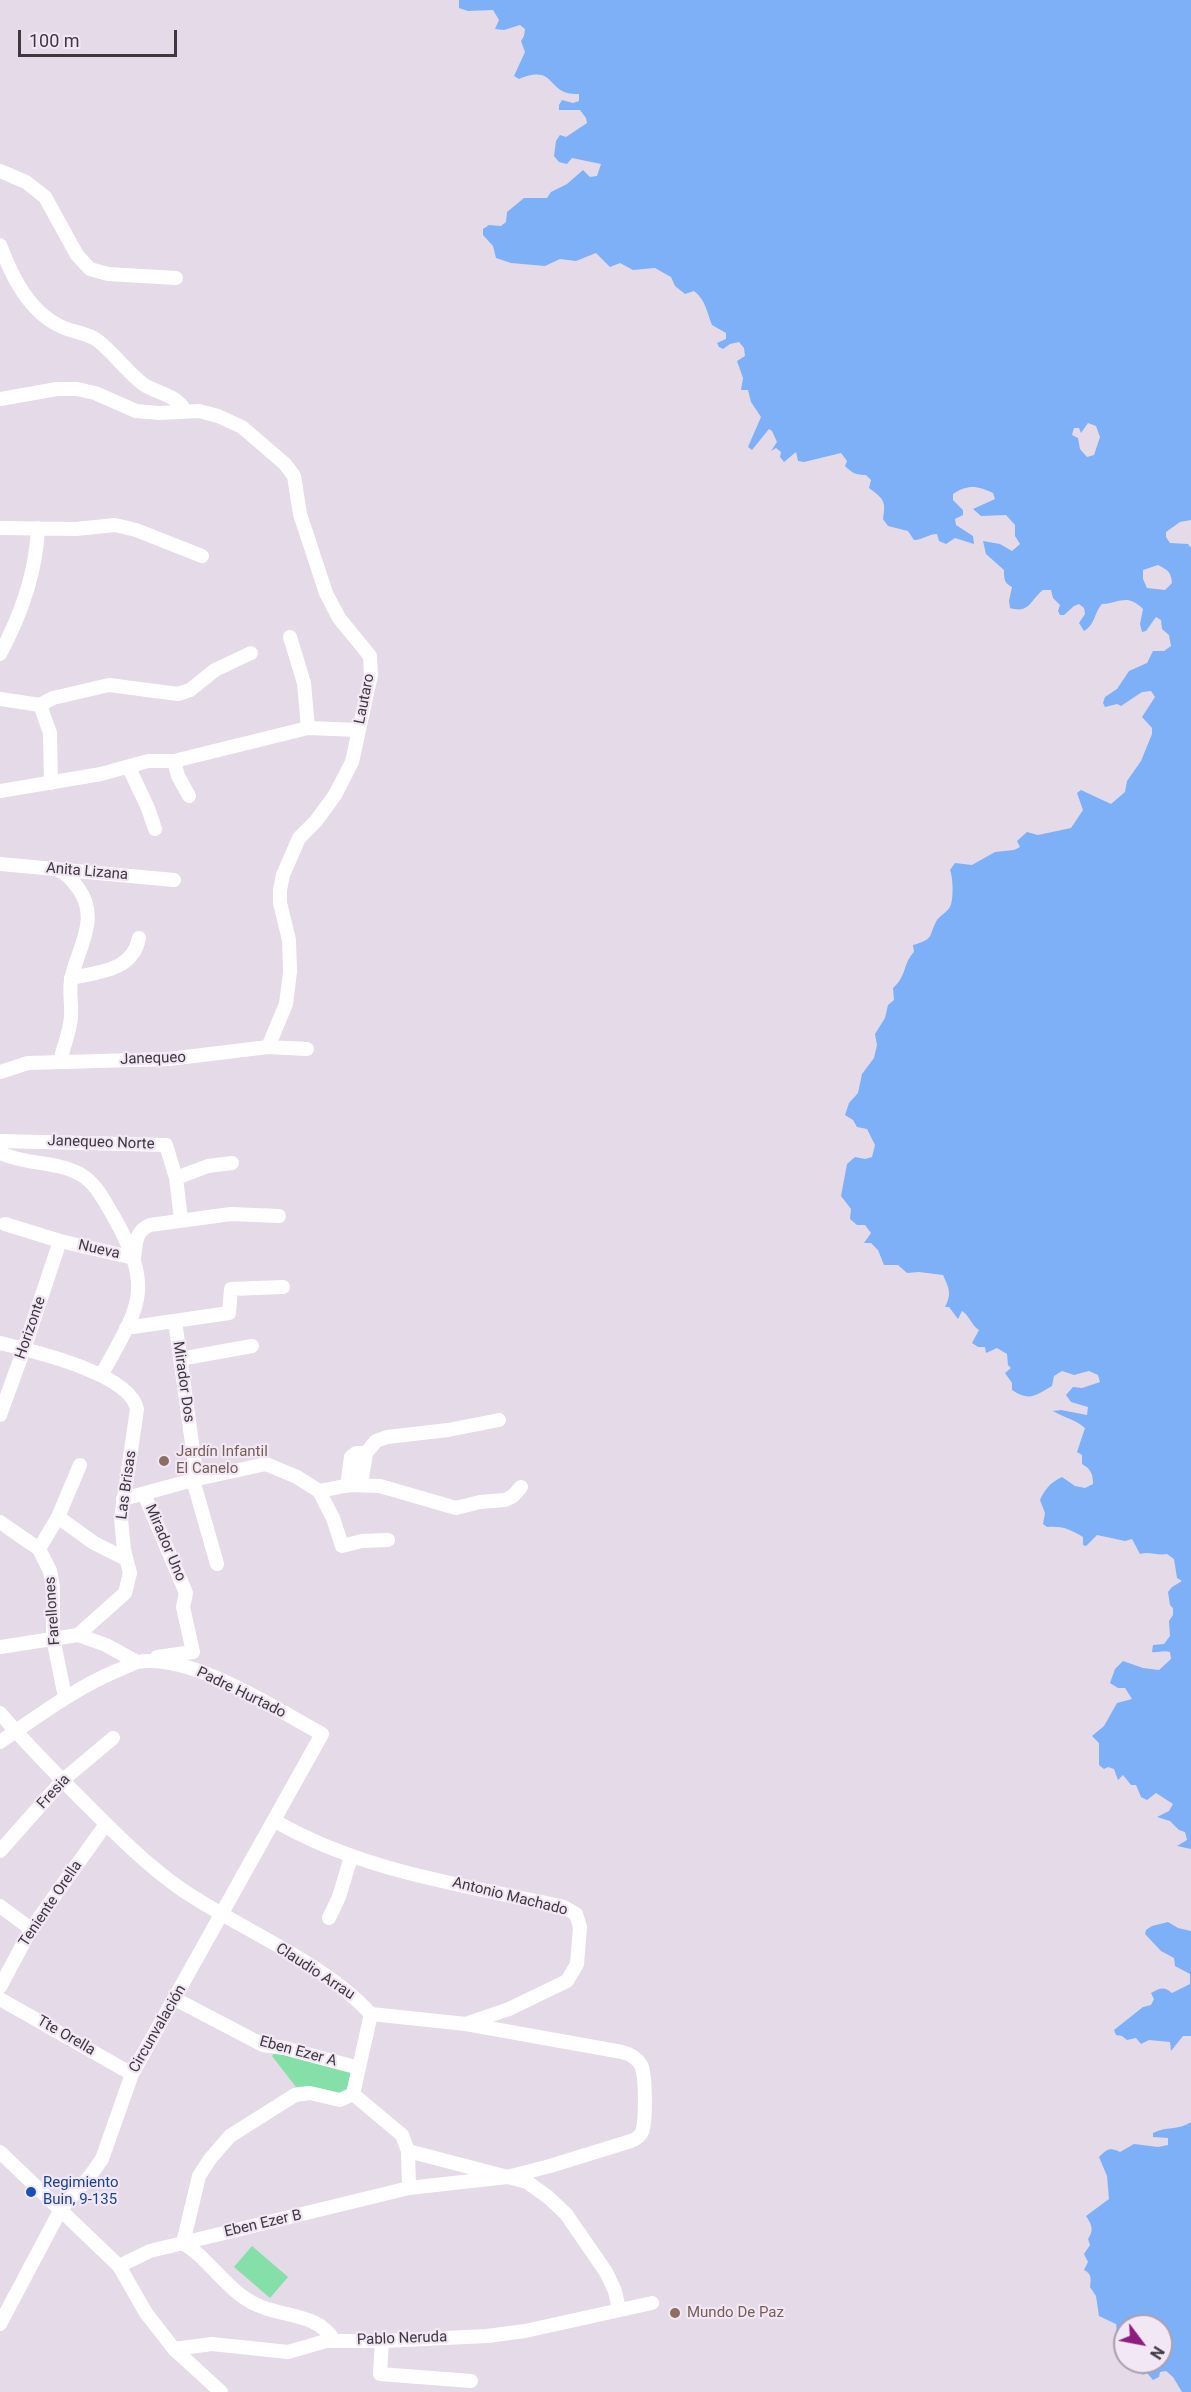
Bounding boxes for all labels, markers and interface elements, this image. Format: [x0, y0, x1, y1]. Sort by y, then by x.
scale bar [21, 18, 180, 56]
text: 100 m [29, 30, 80, 51]
street label: Lautaro [351, 672, 379, 726]
street label: Anita Lizana [45, 859, 129, 885]
street label: Janequeo [120, 1049, 186, 1069]
street label: Janequeo Norte [47, 1132, 155, 1154]
street label: Nueva [76, 1236, 122, 1264]
street label: Horizonte [12, 1294, 50, 1362]
street label: Mirador Dos [168, 1340, 198, 1424]
place label: Jardín Infantil El Canelo [176, 1443, 268, 1478]
street label: Las Brisas [113, 1449, 141, 1521]
marker: Jardín Infantil El Canelo [157, 1454, 171, 1468]
street label: Mirador Uno [141, 1502, 189, 1584]
street label: Farellones [42, 1576, 64, 1646]
street label: Padre Hurtado [193, 1664, 289, 1722]
street label: Fresia [34, 1771, 74, 1813]
street label: Teniente Orella [16, 1858, 86, 1950]
street label: Antonio Machado [451, 1874, 569, 1920]
street label: Claudio Arrau [272, 1940, 358, 2004]
street label: Circunvalación [126, 1982, 190, 2076]
street label: Tte Orella [34, 2012, 98, 2060]
street label: Eben Ezer A [257, 2033, 339, 2071]
place label: Regimiento Buin, 9-135 [43, 2174, 119, 2209]
marker: Regimiento Buin, 9-135 [24, 2185, 38, 2199]
street label: Eben Ezer B [223, 2206, 303, 2242]
place label: Mundo De Paz [687, 2304, 784, 2322]
marker: Mundo De Paz [668, 2306, 682, 2320]
north arrow [1113, 2314, 1173, 2374]
street label: Pablo Neruda [356, 2328, 448, 2350]
text: N [1146, 2343, 1168, 2363]

